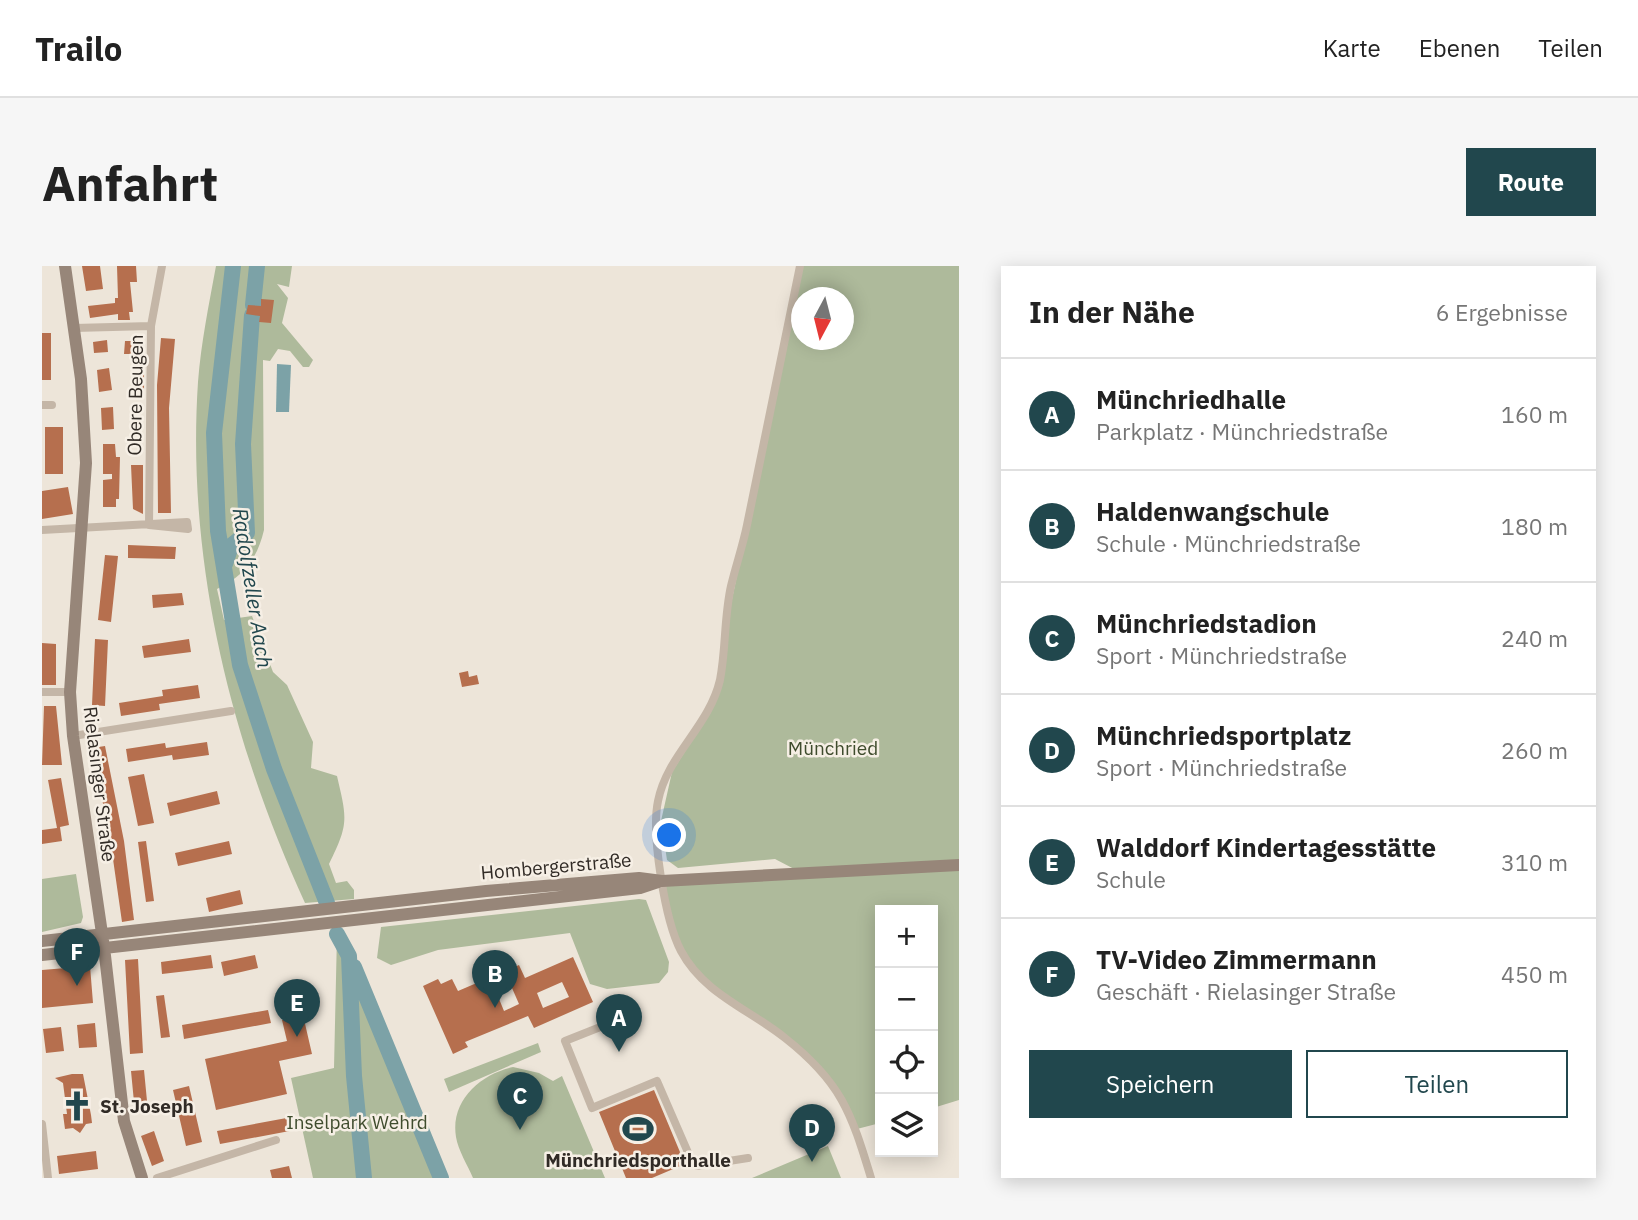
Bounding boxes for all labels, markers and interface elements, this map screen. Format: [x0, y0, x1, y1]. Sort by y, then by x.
text: Trailo [35, 27, 122, 70]
text: Karte [1323, 32, 1381, 64]
text: Ebenen [1419, 32, 1500, 64]
text: Teilen [1538, 32, 1603, 64]
button: Route [1466, 148, 1596, 216]
text: Anfahrt [42, 151, 218, 214]
north arrow [791, 287, 854, 350]
text: In der Nähe [1029, 292, 1195, 331]
text: 6 Ergebnisse [1436, 297, 1568, 327]
street label: Obere Beugen [122, 334, 148, 456]
text: Münchriedhalle [1096, 382, 1286, 416]
text: A [1044, 399, 1060, 429]
text: 160 m [1501, 399, 1568, 429]
text: Parkplatz · Münchriedstraße [1096, 416, 1388, 446]
text: Haldenwangschule [1096, 494, 1329, 528]
water label: Radolfzeller Aach [227, 506, 279, 670]
text: B [1044, 511, 1060, 541]
text: 180 m [1501, 511, 1568, 541]
text: Schule · Münchriedstraße [1096, 528, 1361, 558]
text: Münchriedstadion [1096, 606, 1317, 640]
text: C [1045, 623, 1059, 653]
text: 240 m [1501, 623, 1568, 653]
text: Sport · Münchriedstraße [1096, 640, 1347, 670]
street label: Rielasinger Straße [79, 705, 121, 863]
text: Münchriedsportplatz [1096, 718, 1351, 752]
text: D [1044, 735, 1060, 765]
text: 260 m [1501, 735, 1568, 765]
park label: Münchried [788, 736, 878, 760]
text: Sport · Münchriedstraße [1096, 752, 1347, 782]
your location [652, 818, 686, 852]
text: Walddorf Kindertagesstätte [1096, 830, 1436, 864]
street label: Hombergerstraße [480, 847, 632, 885]
text: E [1045, 847, 1059, 877]
text: 310 m [1501, 847, 1568, 877]
text: Schule [1096, 864, 1166, 894]
map controls [875, 905, 938, 1157]
button: + [875, 905, 938, 968]
pin: F [54, 928, 100, 986]
text: TV-Video Zimmermann [1096, 942, 1377, 976]
pin: B [472, 950, 518, 1008]
text: F [1045, 959, 1059, 989]
text: 450 m [1501, 959, 1568, 989]
button: − [875, 968, 938, 1031]
text: Geschäft · Rielasinger Straße [1096, 976, 1396, 1006]
pin: E [274, 979, 320, 1037]
pin: A [596, 994, 642, 1052]
button: locate [875, 1031, 938, 1094]
button: Speichern [1029, 1050, 1292, 1118]
button: Teilen [1306, 1050, 1568, 1118]
pin: C [497, 1072, 543, 1130]
church icon: St. Joseph [60, 1089, 94, 1123]
place label: St. Joseph [100, 1094, 194, 1118]
button: layers [875, 1094, 938, 1157]
pin: D [789, 1104, 835, 1162]
park label: Inselpark Wehrd [286, 1110, 428, 1134]
sports icon: Münchriedsporthalle [621, 1112, 655, 1146]
place label: Münchriedsporthalle [545, 1148, 731, 1172]

